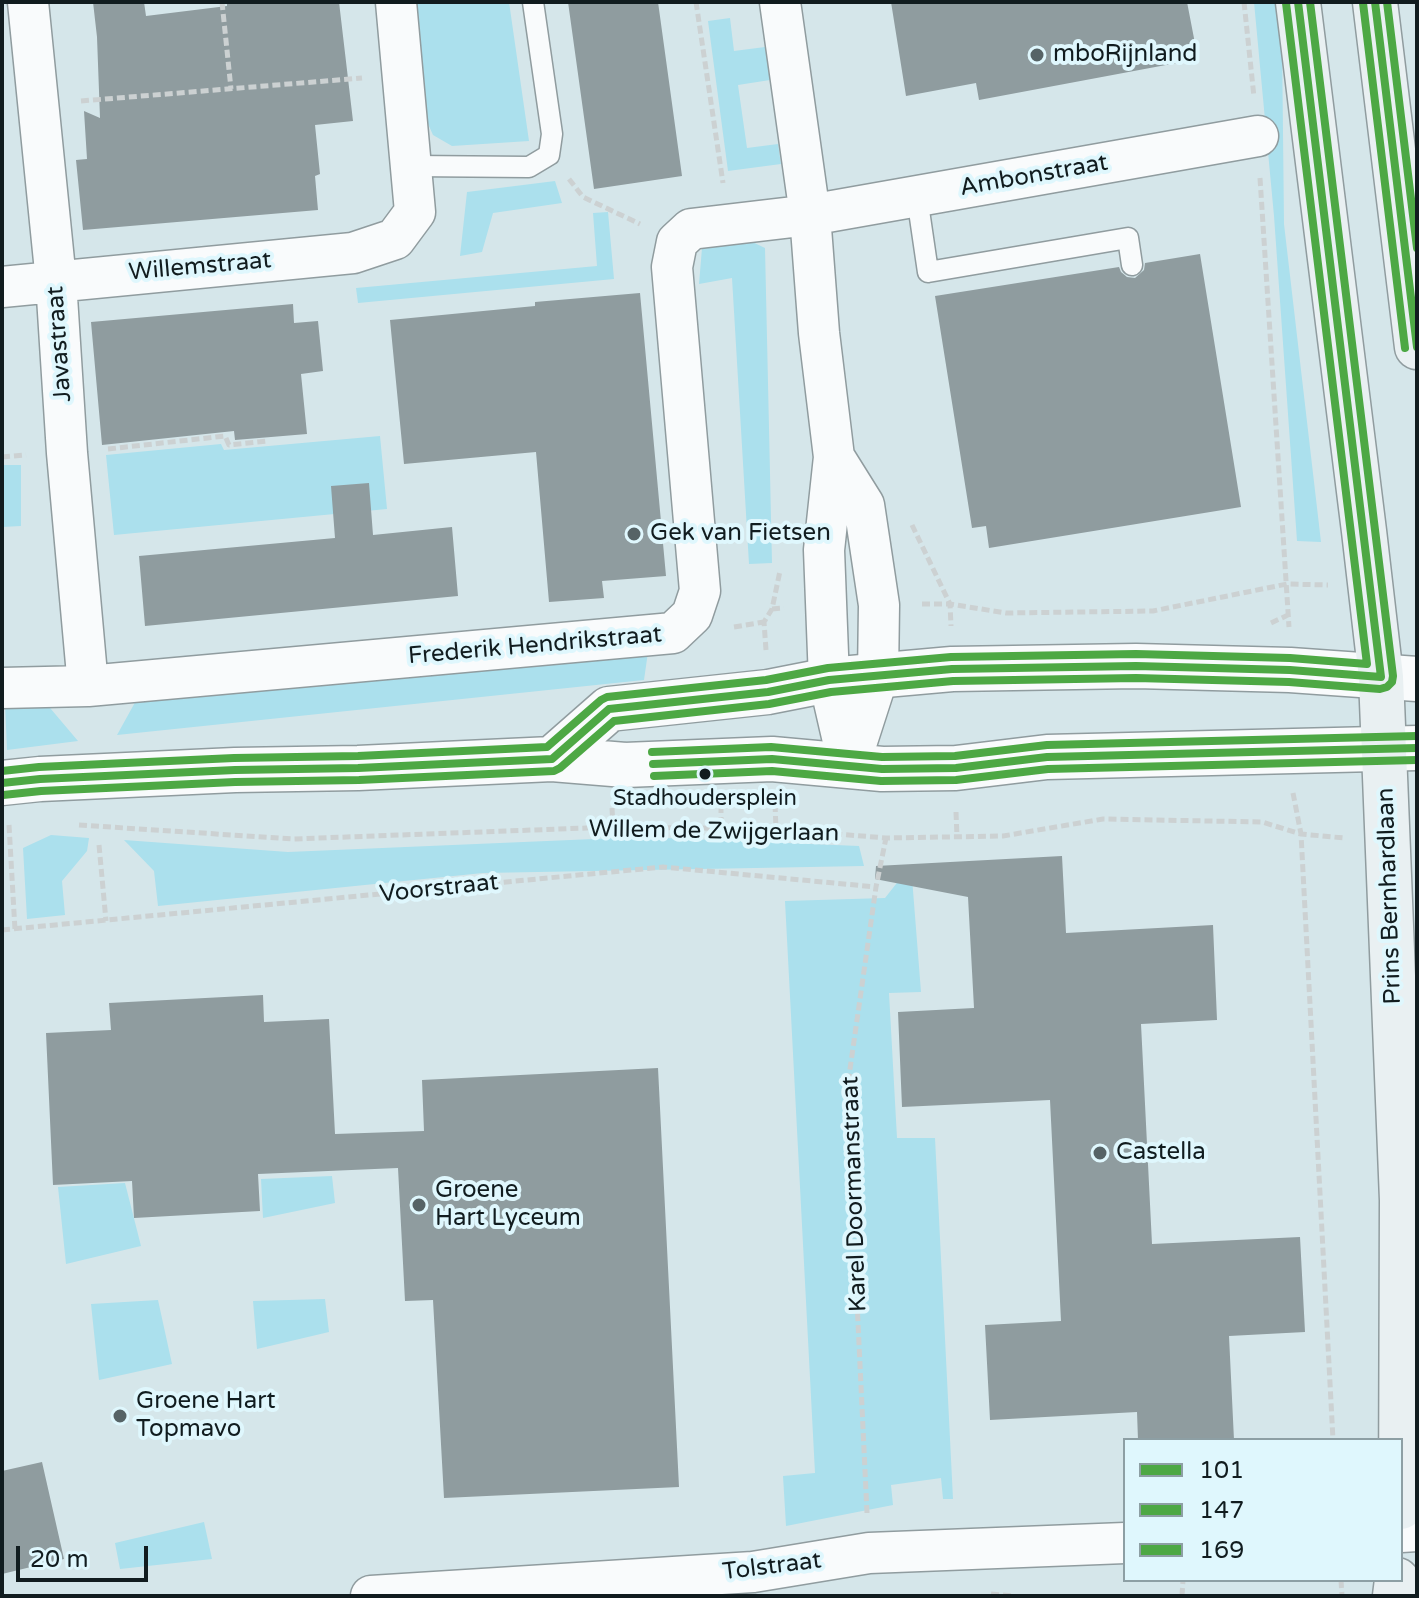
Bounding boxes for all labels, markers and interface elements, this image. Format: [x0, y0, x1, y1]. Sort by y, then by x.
place label: mboRijnland [1053, 41, 1197, 69]
marker: mboRijnland [1028, 46, 1046, 64]
street label: Ambonstraat [958, 149, 1110, 203]
street label: Willemstraat [127, 246, 273, 288]
street label: Javastraat [42, 285, 78, 403]
place label: Gek van Fietsen [650, 520, 831, 548]
marker: Gek van Fietsen [625, 525, 643, 543]
street label: Frederik Hendrikstraat [407, 621, 663, 671]
marker: Stadhoudersplein [697, 766, 713, 782]
place label: Stadhoudersplein [613, 786, 797, 812]
street label: Prins Bernhardlaan [1372, 787, 1408, 1005]
street label: Willem de Zwijgerlaan [588, 815, 840, 849]
street label: Voorstraat [378, 868, 500, 910]
street label: Karel Doormanstraat [836, 1076, 874, 1312]
place label: Castella [1116, 1139, 1206, 1167]
marker: Castella [1091, 1144, 1109, 1162]
place label: Groene Hart Lyceum [435, 1177, 581, 1233]
marker: Groene Hart Lyceum [410, 1196, 428, 1214]
place label: Groene Hart Topmavo [136, 1388, 276, 1444]
marker: Groene Hart Topmavo [111, 1407, 129, 1425]
legend [1123, 1438, 1403, 1582]
text: 101 [1199, 1456, 1244, 1485]
text: 147 [1199, 1496, 1244, 1525]
scale bar [20, 1530, 152, 1580]
text: 169 [1199, 1536, 1244, 1565]
text: 20 m [30, 1545, 88, 1574]
street label: Tolstraat [721, 1547, 823, 1587]

